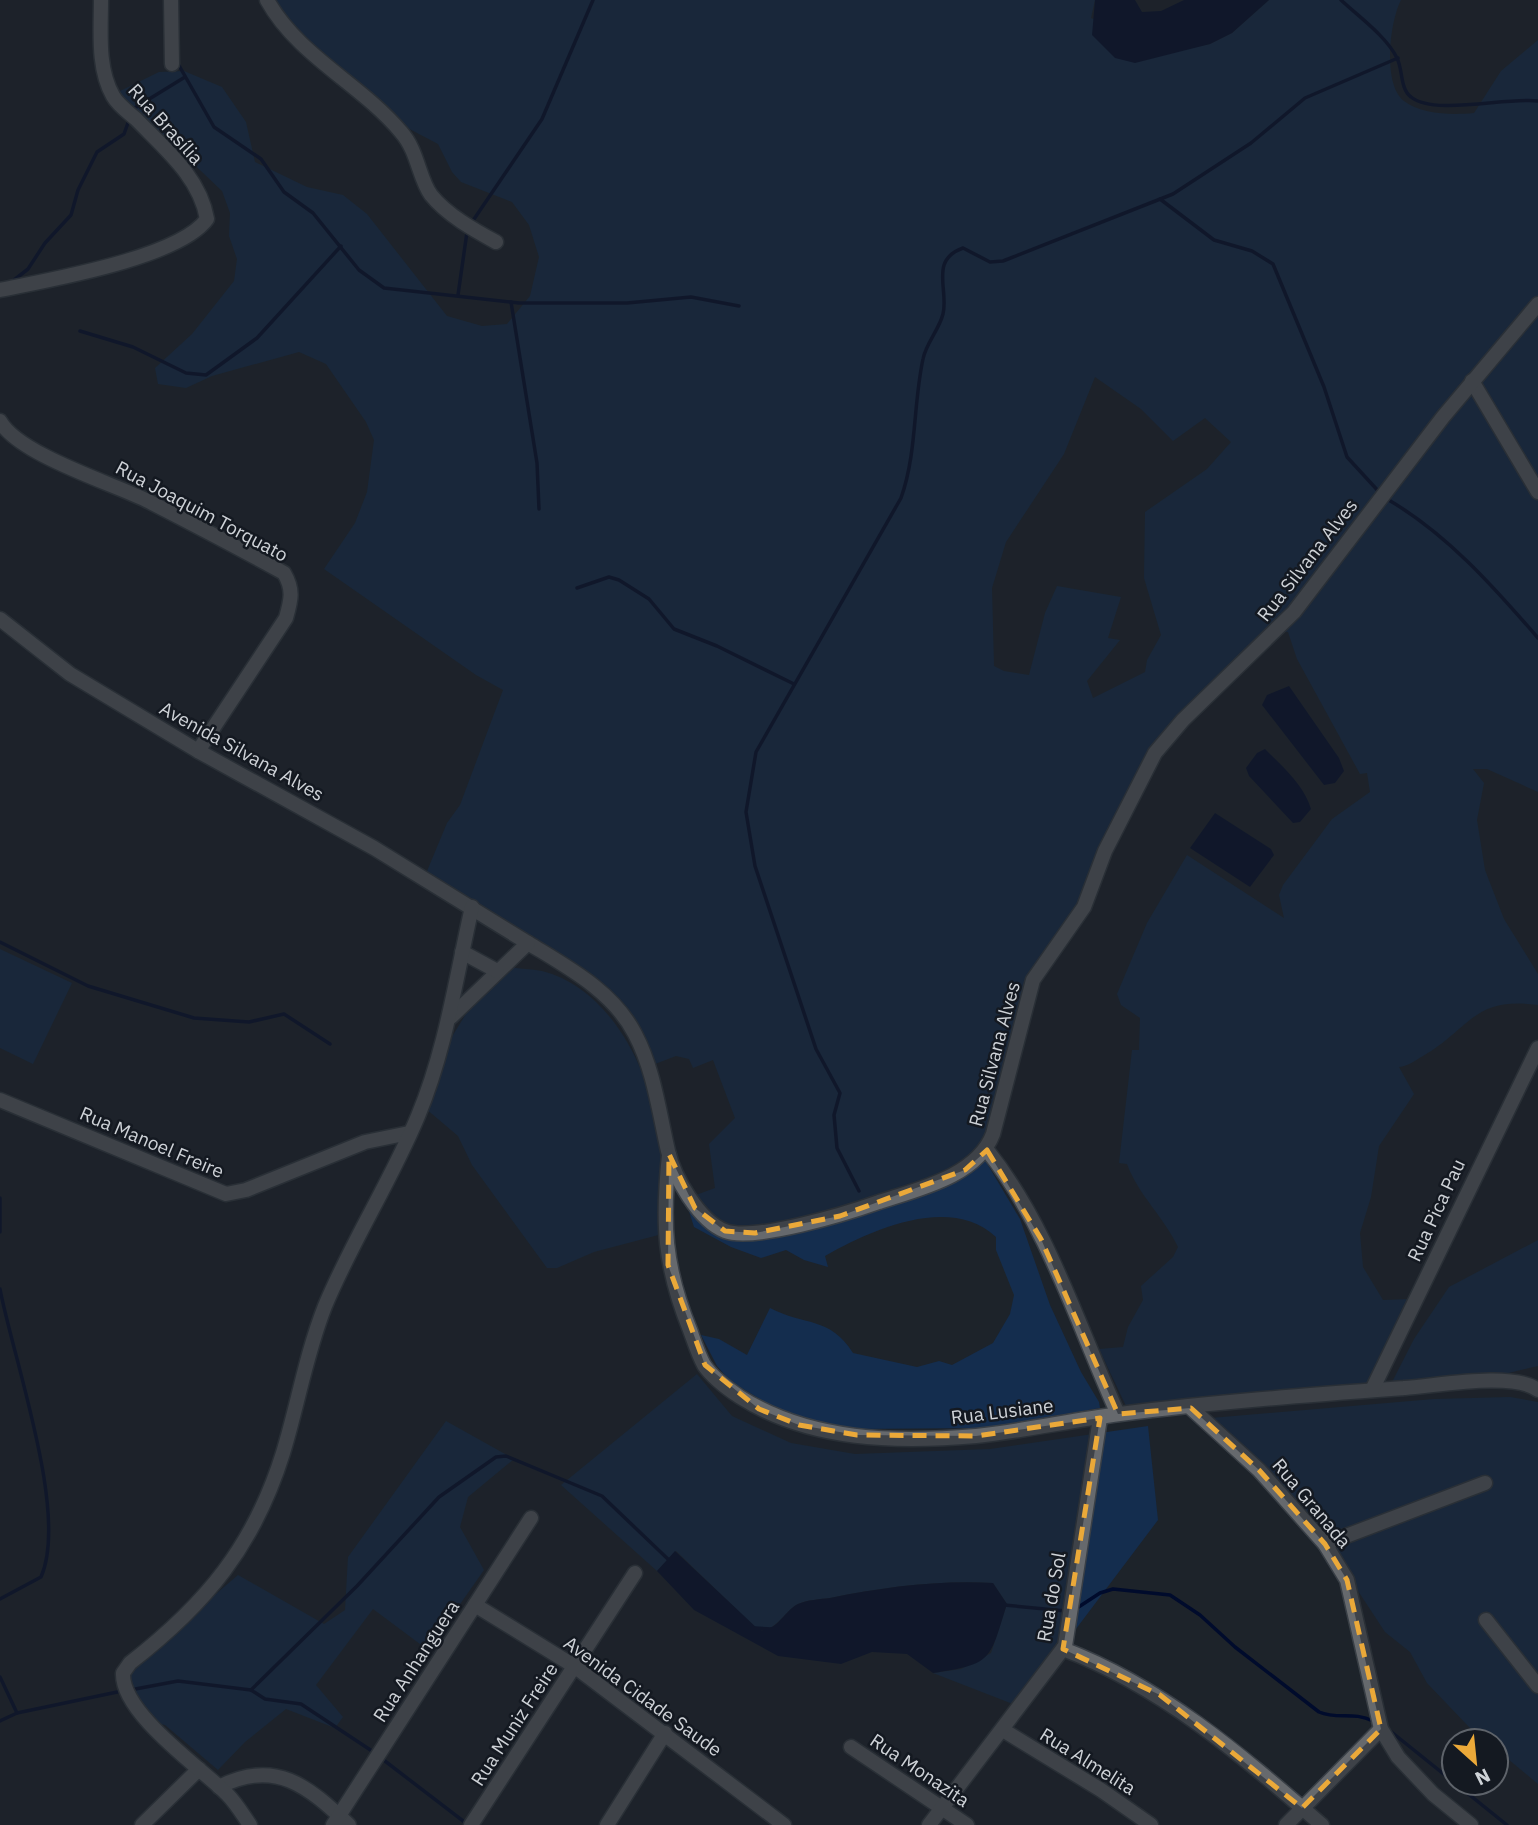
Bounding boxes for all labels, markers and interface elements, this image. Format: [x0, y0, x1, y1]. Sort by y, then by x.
street label: Rua Brasília [123, 78, 209, 170]
street label: Rua Joaquim Torquato [112, 455, 292, 567]
street label: Rua Silvana Alves [1252, 494, 1362, 626]
street label: Avenida Silvana Alves [156, 696, 328, 806]
street label: Rua Silvana Alves [963, 979, 1025, 1129]
street label: Rua Manoel Freire [76, 1101, 228, 1183]
street label: Rua Pica Pau [1402, 1155, 1470, 1265]
street label: Rua Lusiane [949, 1393, 1055, 1429]
street label: Rua Granada [1267, 1453, 1357, 1553]
street label: Rua do Sol [1031, 1550, 1071, 1644]
street label: Rua Anhanguera [368, 1596, 464, 1726]
street label: Avenida Cidade Saude [559, 1631, 727, 1761]
street label: Rua Muniz Freire [465, 1658, 563, 1790]
street label: Rua Almelita [1036, 1722, 1140, 1800]
north arrow [1440, 1727, 1510, 1797]
street label: Rua Monazita [866, 1728, 974, 1812]
text: N [1471, 1763, 1494, 1791]

